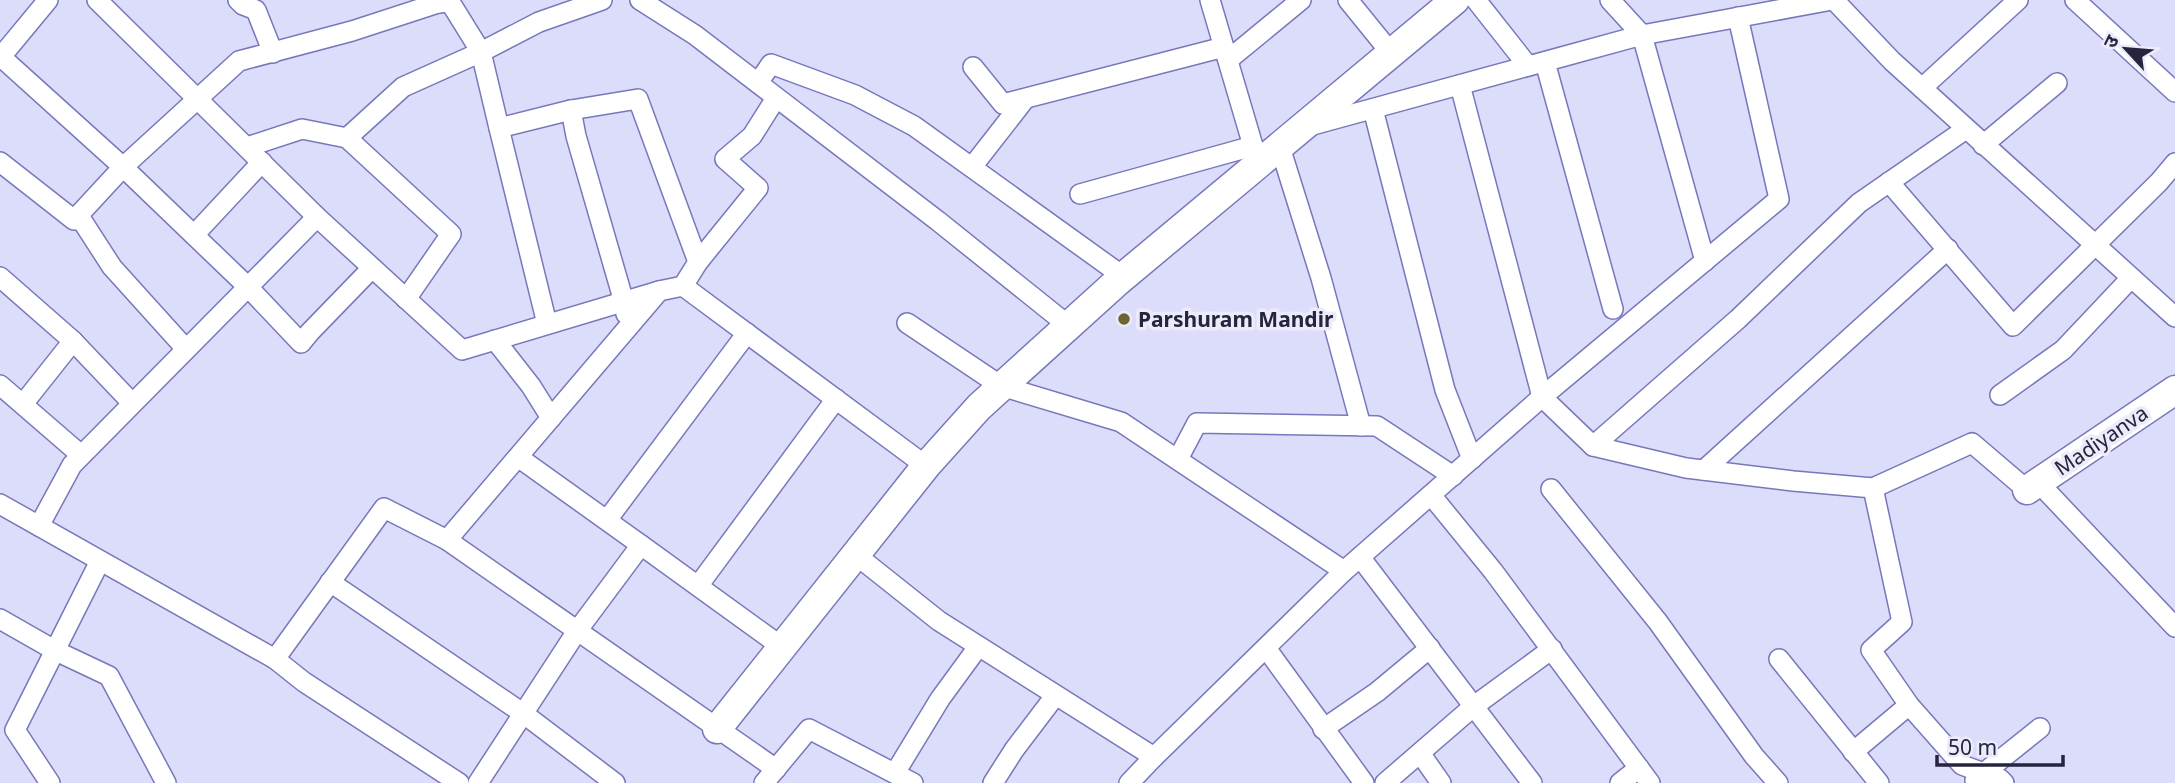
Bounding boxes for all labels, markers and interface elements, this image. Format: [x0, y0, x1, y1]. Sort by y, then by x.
north arrow [2091, 14, 2161, 84]
text: उ [2097, 30, 2125, 52]
place label: Parshuram Mandir [1138, 305, 1334, 333]
marker: Parshuram Mandir [1116, 311, 1132, 327]
street label: Madiyanva [2049, 398, 2153, 482]
scale bar [1937, 724, 2063, 768]
text: 50 m [1948, 733, 1997, 761]

